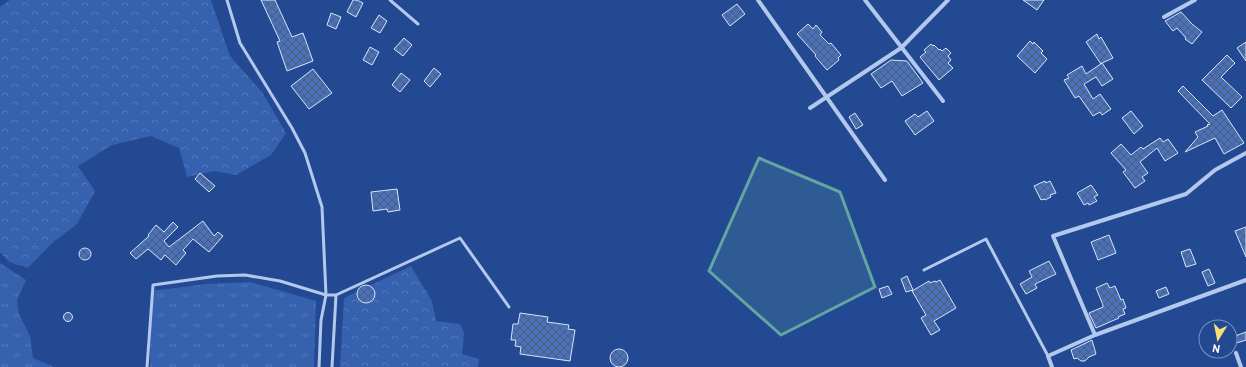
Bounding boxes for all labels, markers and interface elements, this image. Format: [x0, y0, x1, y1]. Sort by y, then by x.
north arrow [1198, 319, 1238, 359]
text: N [1211, 340, 1222, 355]

